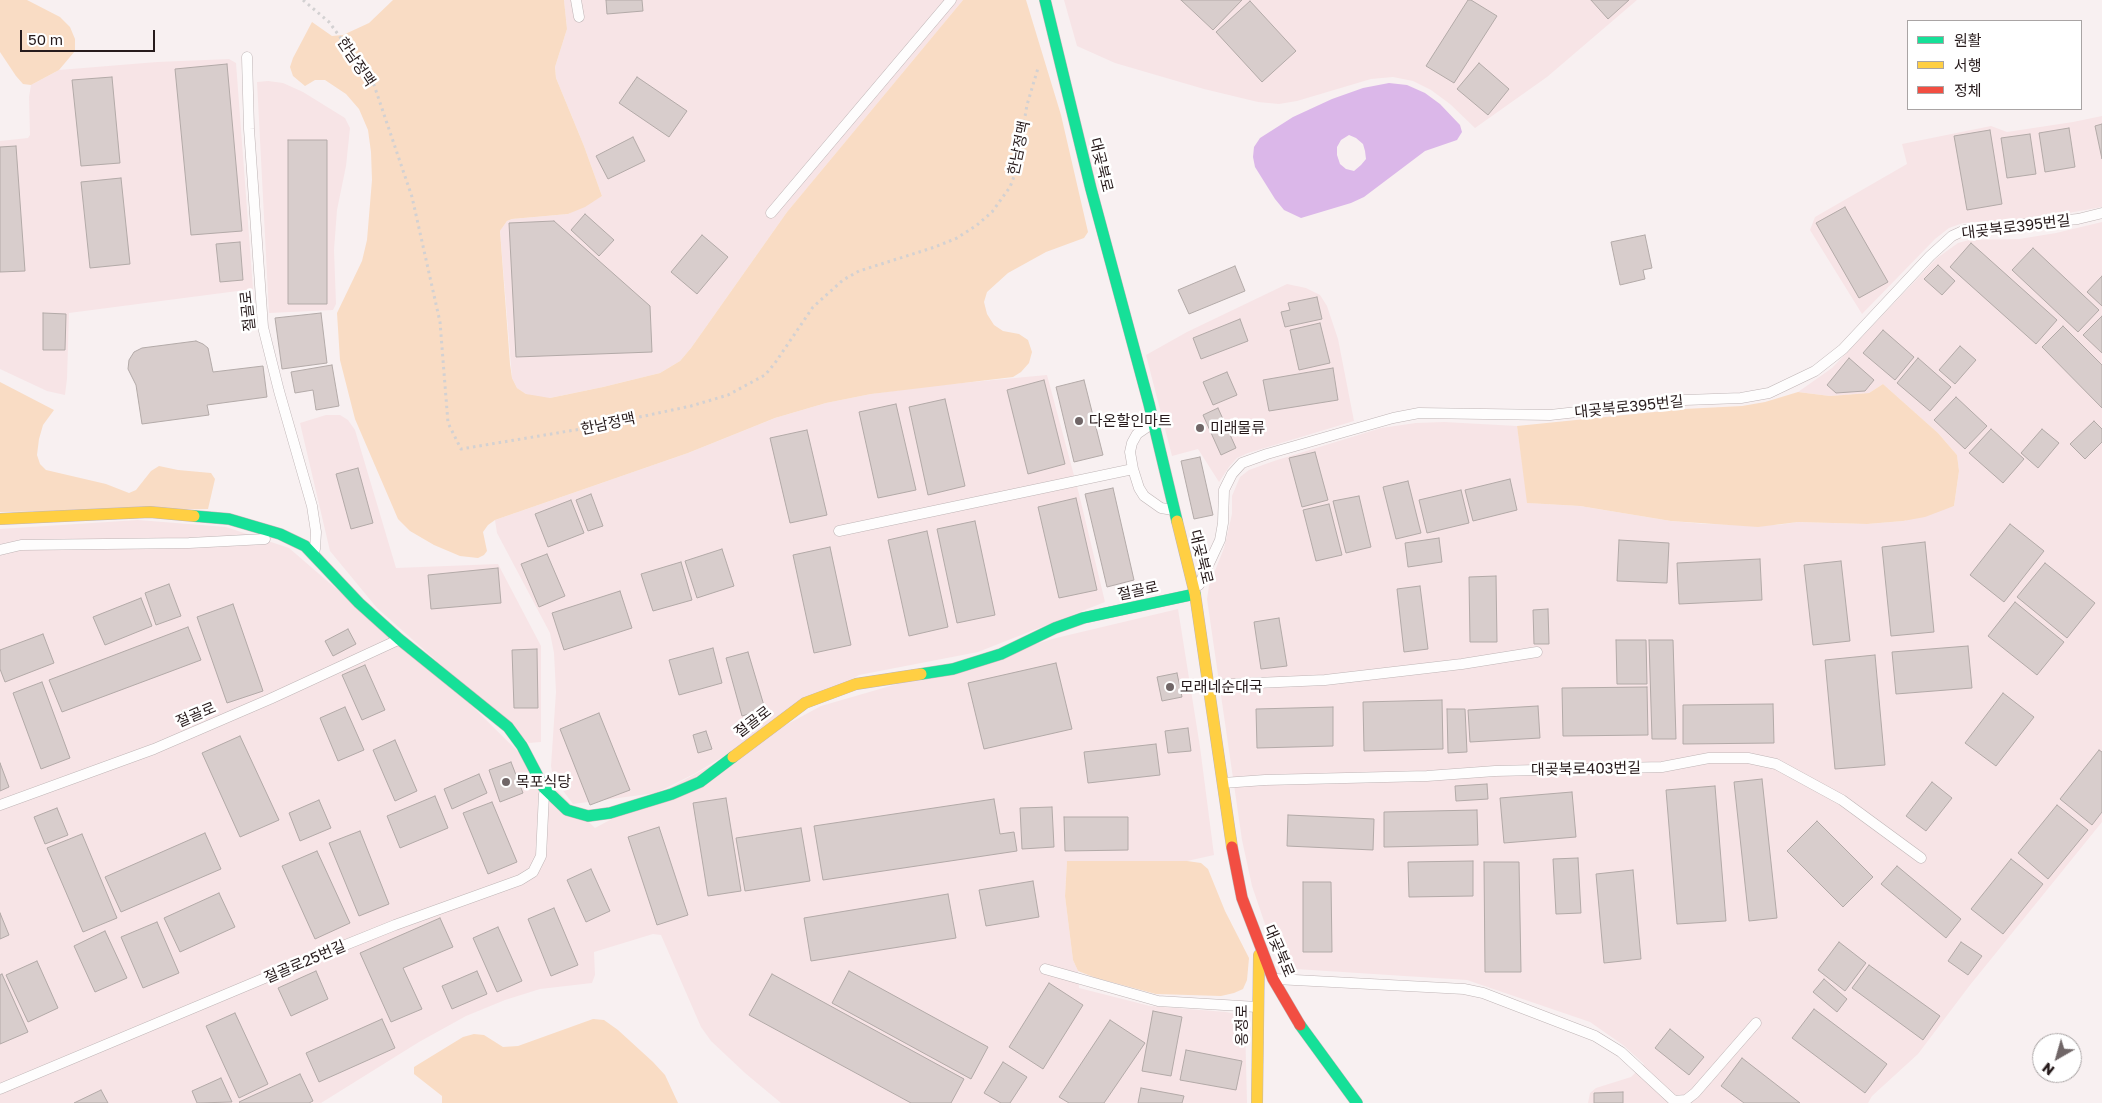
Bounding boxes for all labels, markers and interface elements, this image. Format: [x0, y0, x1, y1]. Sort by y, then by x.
scale bar [22, 20, 158, 52]
legend [1907, 20, 2082, 110]
text: 50 m [28, 30, 63, 48]
text: 원활 [1954, 31, 1982, 49]
street label: 한남정맥 [333, 34, 379, 90]
text: 서행 [1954, 56, 1982, 74]
text: 정체 [1954, 81, 1982, 99]
street label: 한남정맥 [1004, 119, 1034, 177]
street label: 대곶북로 [1086, 136, 1116, 194]
street label: 대곶북로395번길 [1961, 211, 2071, 243]
street label: 절골로 [237, 289, 259, 333]
street label: 대곶북로395번길 [1574, 392, 1684, 422]
street label: 한남정맥 [579, 409, 637, 439]
place label: 다온할인마트 [1089, 412, 1172, 430]
marker: 다온할인마트 [1073, 415, 1085, 427]
place label: 미래물류 [1210, 419, 1265, 437]
marker: 미래물류 [1194, 422, 1206, 434]
street label: 대곶북로 [1186, 528, 1216, 586]
street label: 절골로 [1116, 578, 1160, 604]
place label: 모래네순대국 [1180, 678, 1263, 696]
marker: 모래네순대국 [1164, 681, 1176, 693]
street label: 절골로 [173, 699, 219, 731]
street label: 절골로 [731, 702, 775, 742]
street label: 대곶북로403번길 [1531, 759, 1641, 779]
place label: 목포식당 [516, 773, 571, 791]
marker: 목포식당 [500, 776, 512, 788]
street label: 대곶북로 [1260, 922, 1298, 980]
street label: 절골로25번길 [262, 937, 348, 987]
street label: 옹정로 [1233, 1004, 1251, 1046]
north arrow [2032, 1033, 2082, 1083]
text: N [2039, 1059, 2058, 1079]

